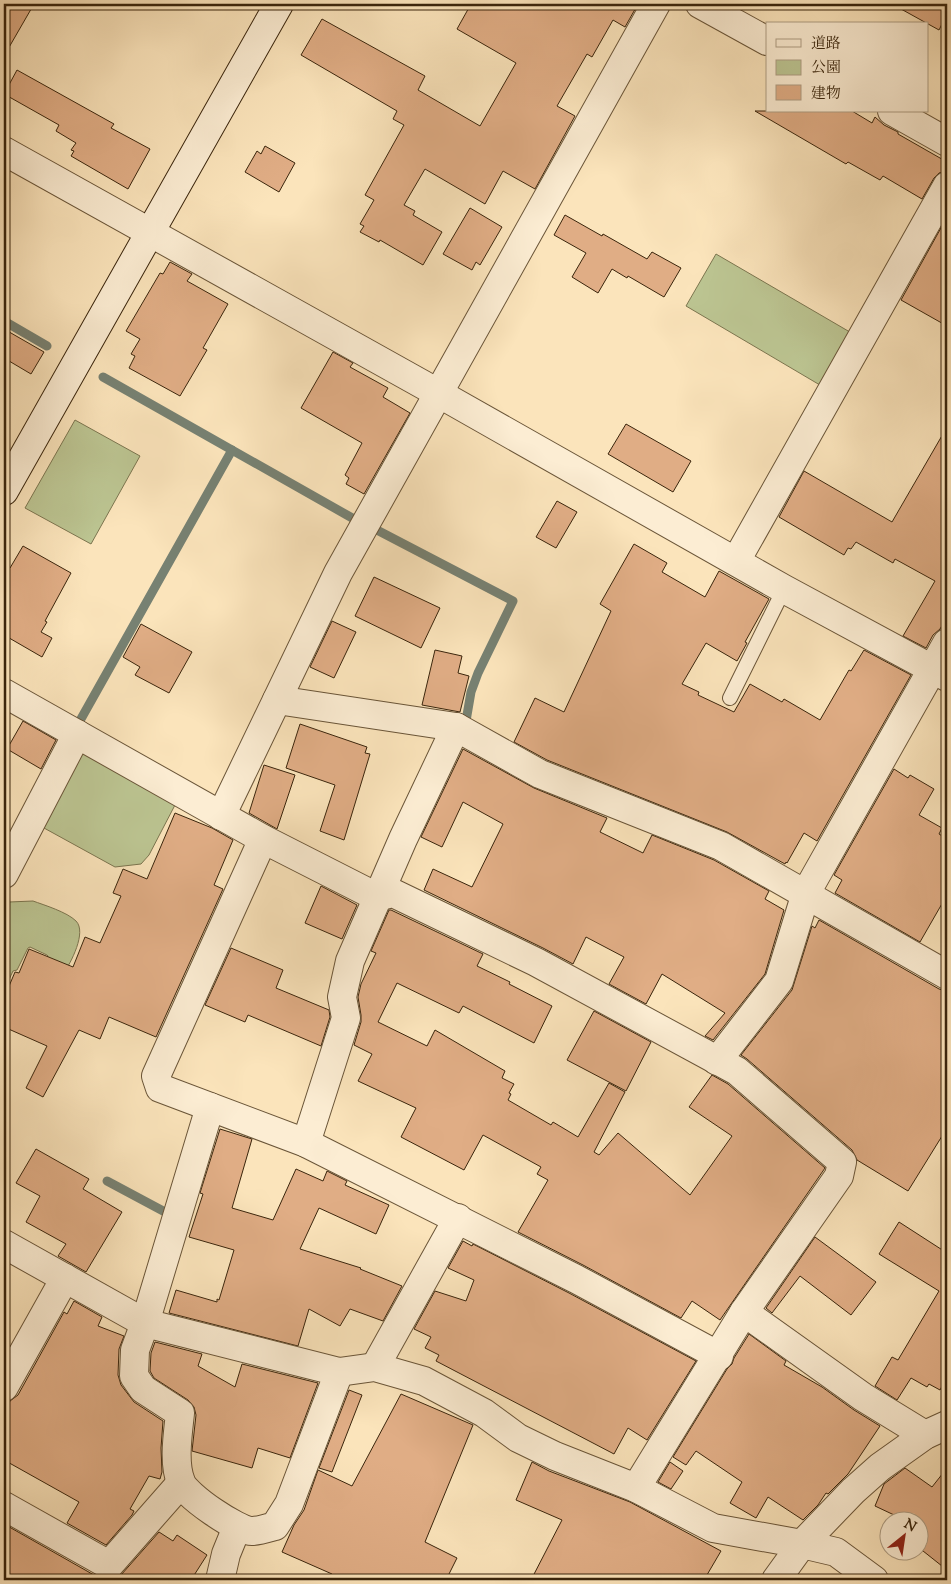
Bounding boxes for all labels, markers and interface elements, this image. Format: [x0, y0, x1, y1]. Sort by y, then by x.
legend [766, 22, 928, 112]
text: 道路 [811, 34, 841, 55]
text: 公園 [811, 58, 841, 79]
text: 建物 [811, 84, 841, 105]
north arrow [878, 1512, 928, 1562]
text: N [900, 1515, 919, 1538]

